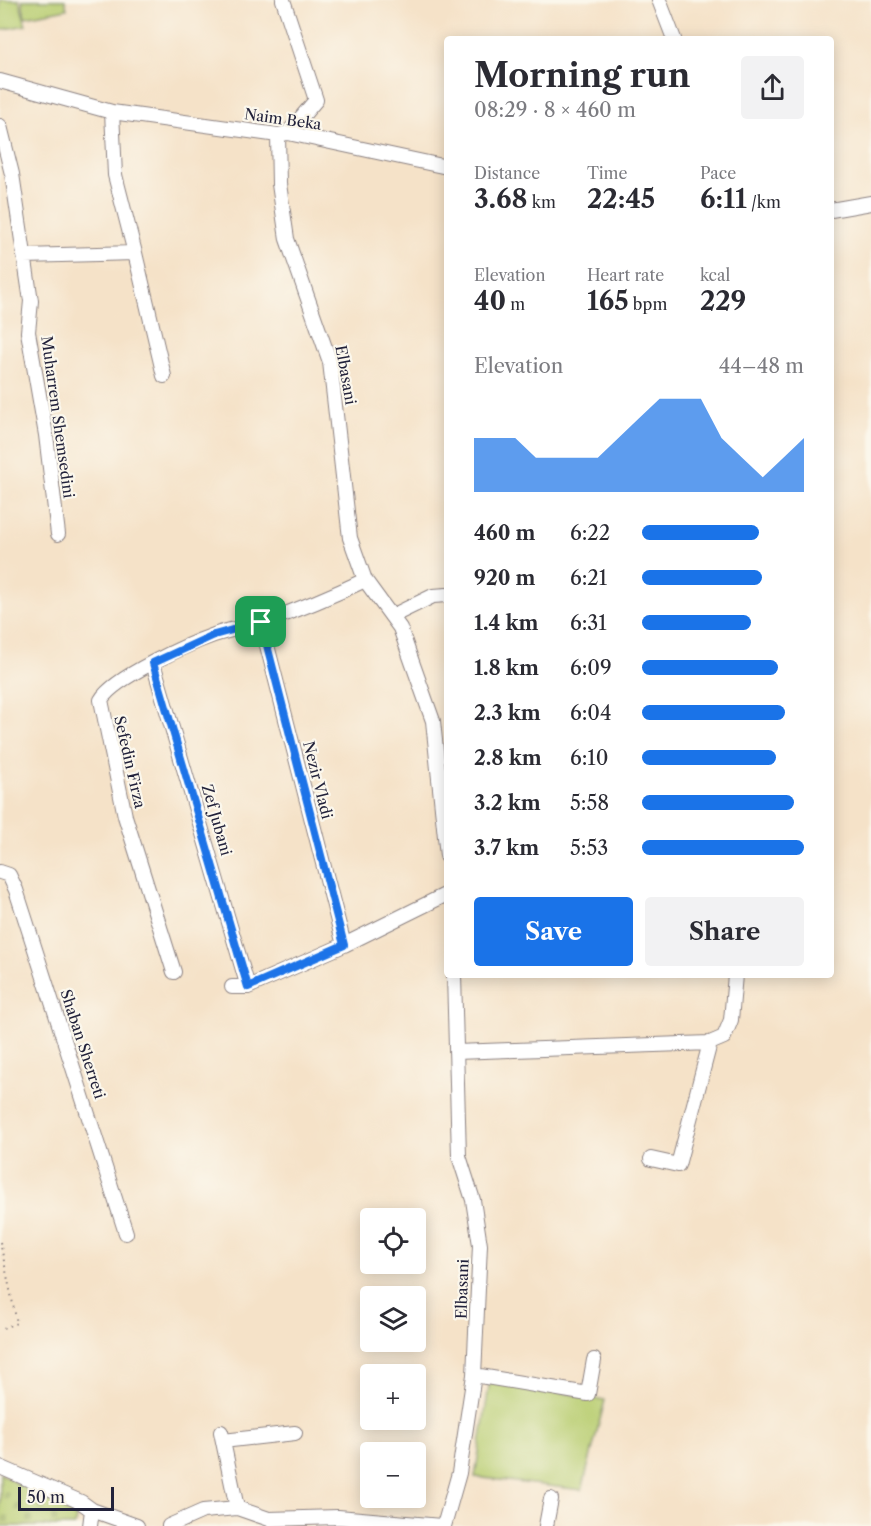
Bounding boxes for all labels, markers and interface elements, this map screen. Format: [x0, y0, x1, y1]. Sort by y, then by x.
text: Morning run [474, 55, 690, 96]
button: share [741, 56, 804, 119]
text: 08:29 · 8 × 460 m [474, 98, 636, 122]
street label: Naim Beka [243, 104, 323, 134]
text: Distance [474, 163, 540, 183]
text: Time [587, 163, 627, 183]
text: Pace [700, 163, 736, 183]
text: 3.68 [474, 183, 527, 215]
text: 22:45 [587, 183, 655, 215]
text: 6:11 [700, 183, 747, 215]
text: km [527, 192, 556, 212]
text: /km [747, 192, 781, 212]
text: Elevation [474, 265, 545, 285]
text: Heart rate [587, 265, 664, 285]
text: kcal [700, 265, 730, 285]
text: 40 [474, 285, 506, 317]
text: 165 [587, 285, 629, 317]
text: 229 [700, 285, 746, 317]
text: m [506, 294, 525, 314]
text: bpm [629, 294, 667, 314]
street label: Muharrem Shemsedini [37, 335, 79, 500]
street label: Elbasani [331, 344, 361, 407]
text: Elevation [474, 354, 563, 378]
text: 44–48 m [719, 354, 804, 378]
text: 460 m [474, 521, 536, 545]
text: 6:22 [570, 521, 610, 545]
text: 920 m [474, 566, 535, 590]
text: 6:21 [570, 566, 607, 590]
pin [235, 596, 286, 647]
icon: arrive [244, 605, 277, 638]
text: 1.4 km [474, 611, 539, 635]
text: 6:31 [570, 611, 607, 635]
text: 1.8 km [474, 656, 539, 680]
text: 6:09 [570, 656, 612, 680]
text: 2.3 km [474, 701, 541, 725]
text: 6:04 [570, 701, 612, 725]
street label: Sefedin Firza [110, 714, 150, 810]
street label: Nezir Vladi [299, 739, 337, 821]
text: 2.8 km [474, 746, 542, 770]
text: 6:10 [570, 746, 608, 770]
street label: Zef Jubani [198, 782, 236, 858]
text: 3.2 km [474, 791, 541, 815]
text: 5:58 [570, 791, 609, 815]
text: 3.7 km [474, 836, 539, 860]
text: 5:53 [570, 836, 608, 860]
button: Save [474, 897, 633, 966]
button: Share [645, 897, 804, 966]
street label: Shaban Sherreti [56, 987, 110, 1102]
map controls [360, 1208, 426, 1508]
button: locate [360, 1208, 426, 1274]
street label: Elbasani [451, 1258, 473, 1319]
button: layers [360, 1286, 426, 1352]
button: + [360, 1364, 426, 1430]
button: − [360, 1442, 426, 1508]
scale bar [18, 1484, 114, 1512]
text: 50 m [27, 1487, 65, 1507]

